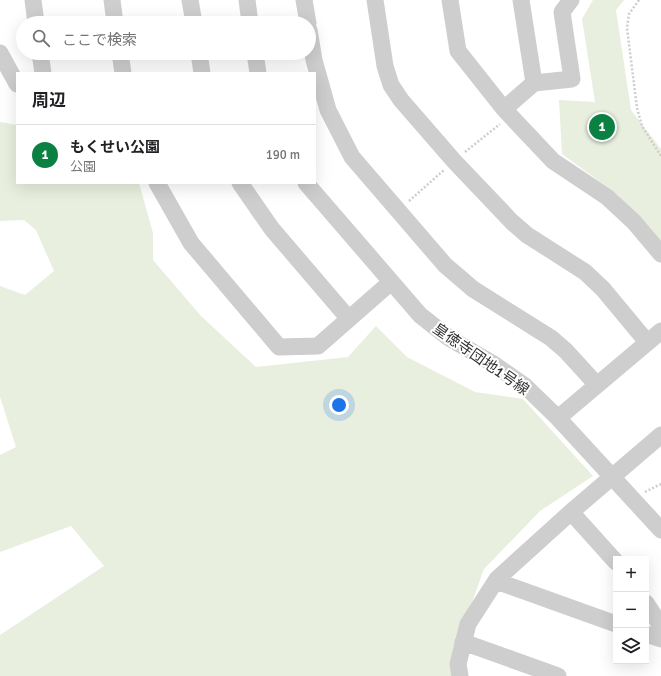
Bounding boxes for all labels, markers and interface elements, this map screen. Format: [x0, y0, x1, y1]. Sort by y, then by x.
search box [16, 16, 316, 60]
icon: search [30, 27, 52, 49]
text: ここで検索 [62, 31, 137, 49]
text: 周辺 [32, 90, 66, 111]
pin: 1 [589, 112, 615, 142]
text: もくせい公園 [70, 138, 160, 156]
text: 1 [41, 147, 49, 163]
text: 190 m [266, 147, 300, 163]
text: 公園 [70, 159, 96, 175]
street label: 皇徳寺団地1号線 [430, 319, 532, 399]
your location [329, 395, 349, 415]
map controls [613, 556, 649, 664]
button: + [613, 556, 649, 592]
button: − [613, 592, 649, 628]
button: layers [613, 628, 649, 664]

